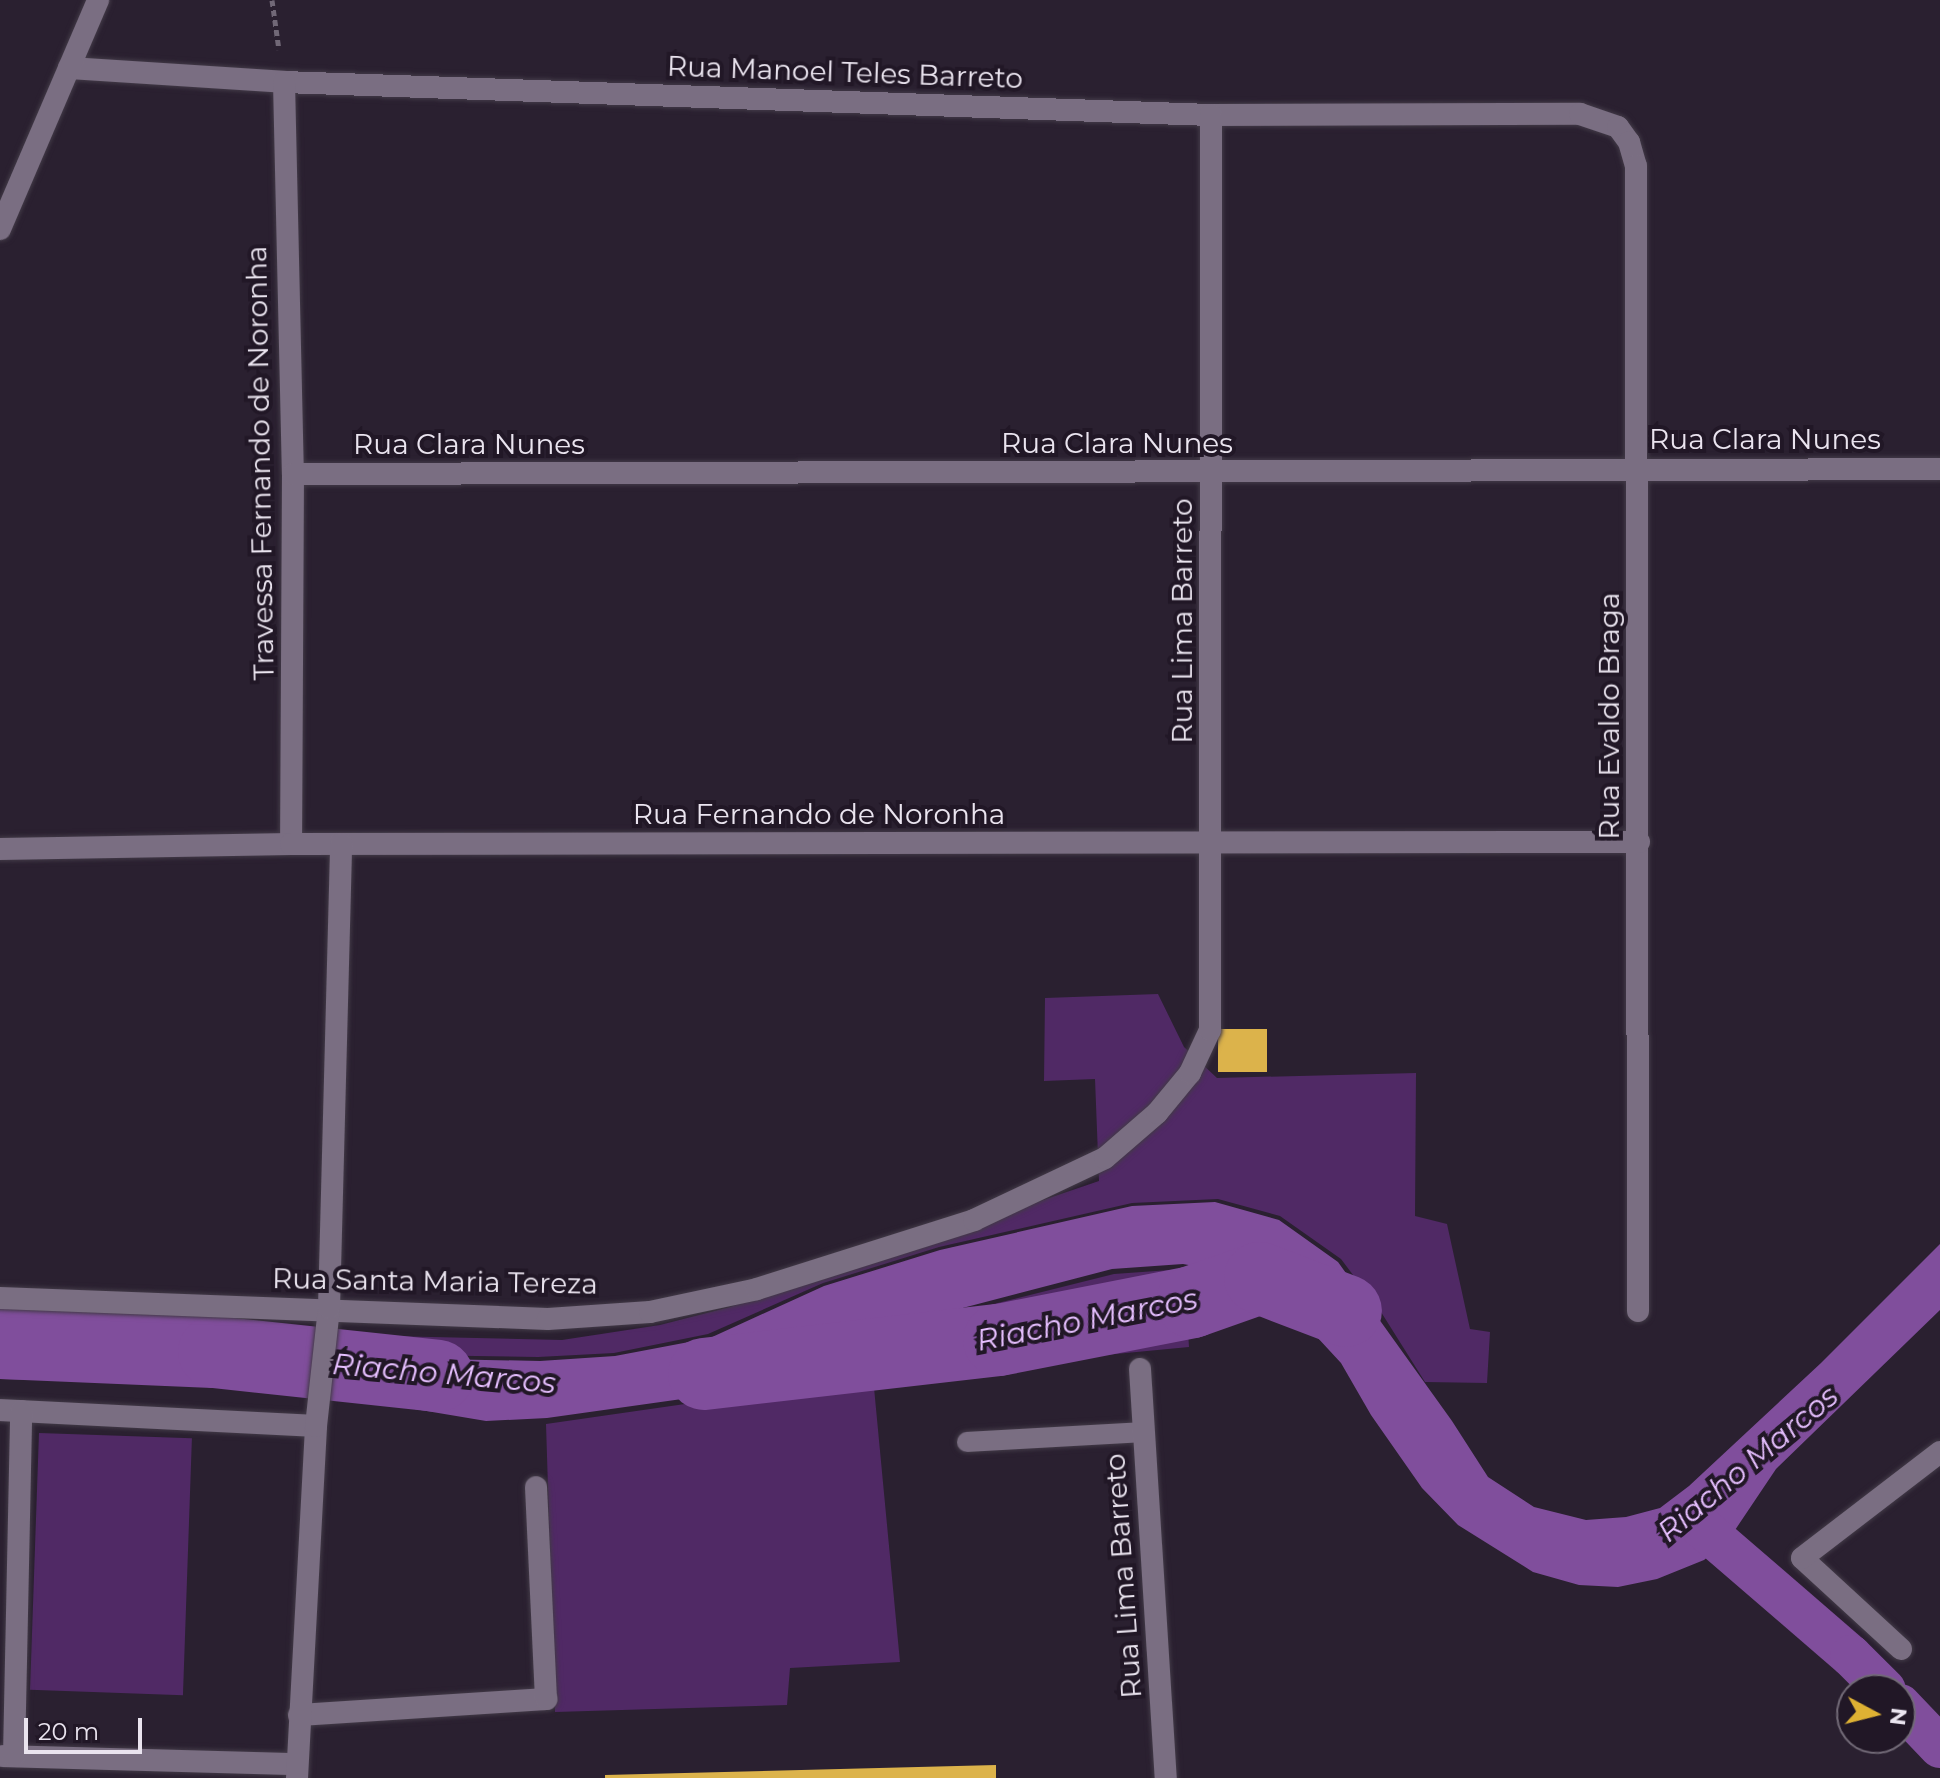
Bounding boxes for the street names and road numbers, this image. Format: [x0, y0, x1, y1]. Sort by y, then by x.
street label: Rua Manoel Teles Barreto [666, 49, 1024, 95]
street label: Travessa Fernando de Noronha [239, 245, 281, 681]
street label: Rua Clara Nunes [1649, 422, 1881, 456]
street label: Rua Clara Nunes [1001, 426, 1233, 460]
street label: Rua Clara Nunes [353, 427, 585, 461]
street label: Rua Lima Barreto [1165, 498, 1199, 744]
street label: Rua Evaldo Braga [1592, 592, 1626, 840]
street label: Rua Fernando de Noronha [633, 797, 1005, 831]
street label: Rua Santa Maria Tereza [272, 1261, 598, 1301]
street label: Rua Lima Barreto [1098, 1452, 1148, 1700]

